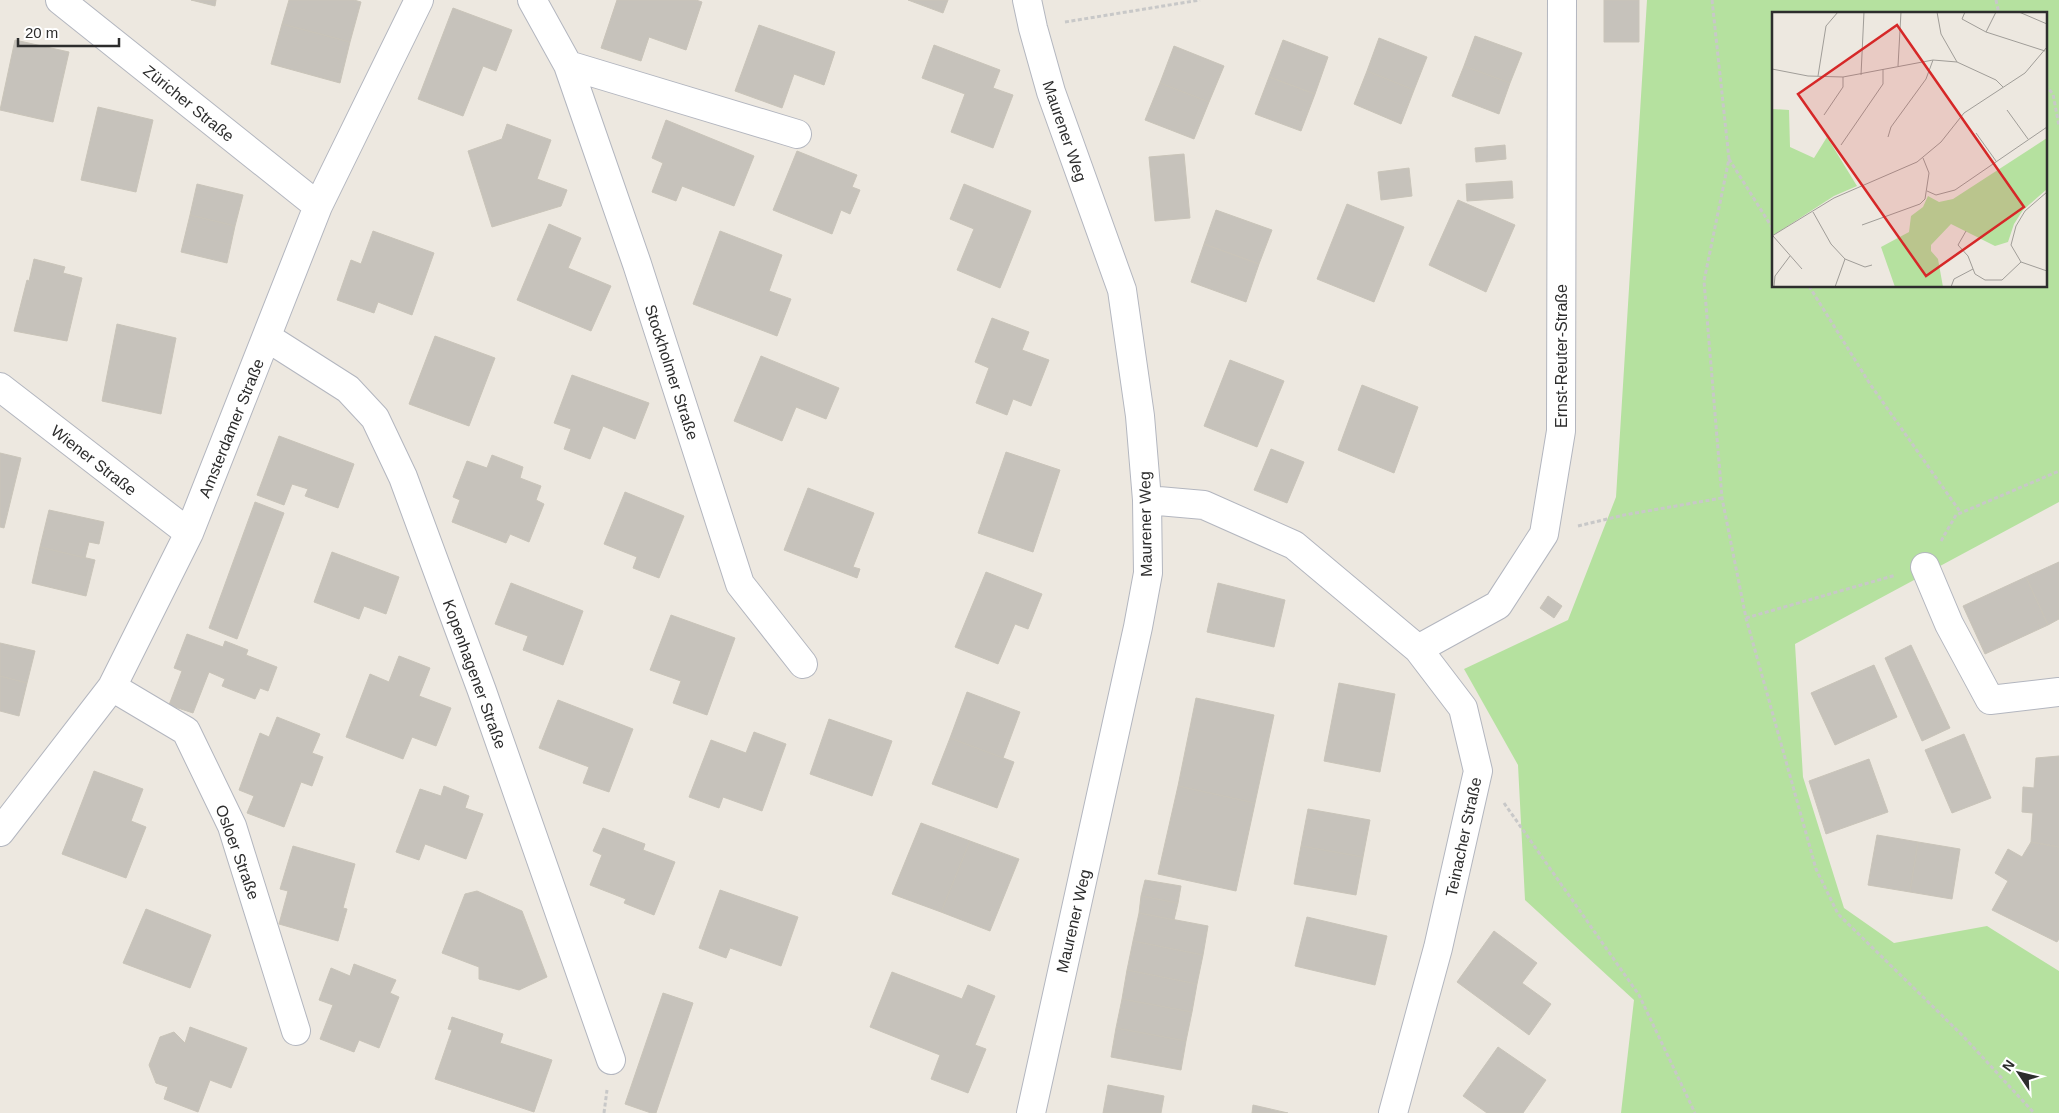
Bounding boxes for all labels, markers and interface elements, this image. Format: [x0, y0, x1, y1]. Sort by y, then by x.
inset map [1772, 12, 2046, 288]
scale bar [18, 15, 119, 47]
text: 20 m [25, 24, 58, 41]
street label: Züricher Straße [140, 62, 237, 145]
street label: Maurener Weg [1039, 79, 1090, 184]
street label: Ernst-Reuter-Straße [1553, 284, 1570, 428]
street label: Stockholmer Straße [642, 302, 701, 442]
street label: Amsterdamer Straße [196, 356, 267, 500]
street label: Wiener Straße [48, 422, 140, 499]
street label: Maurener Weg [1136, 471, 1155, 577]
street label: Kopenhagener Straße [440, 597, 509, 751]
street label: Teinacher Straße [1443, 776, 1484, 898]
street label: Osloer Straße [213, 802, 263, 902]
street label: Maurener Weg [1053, 868, 1094, 974]
north arrow [1994, 1048, 2044, 1098]
text: N [1999, 1057, 2018, 1074]

